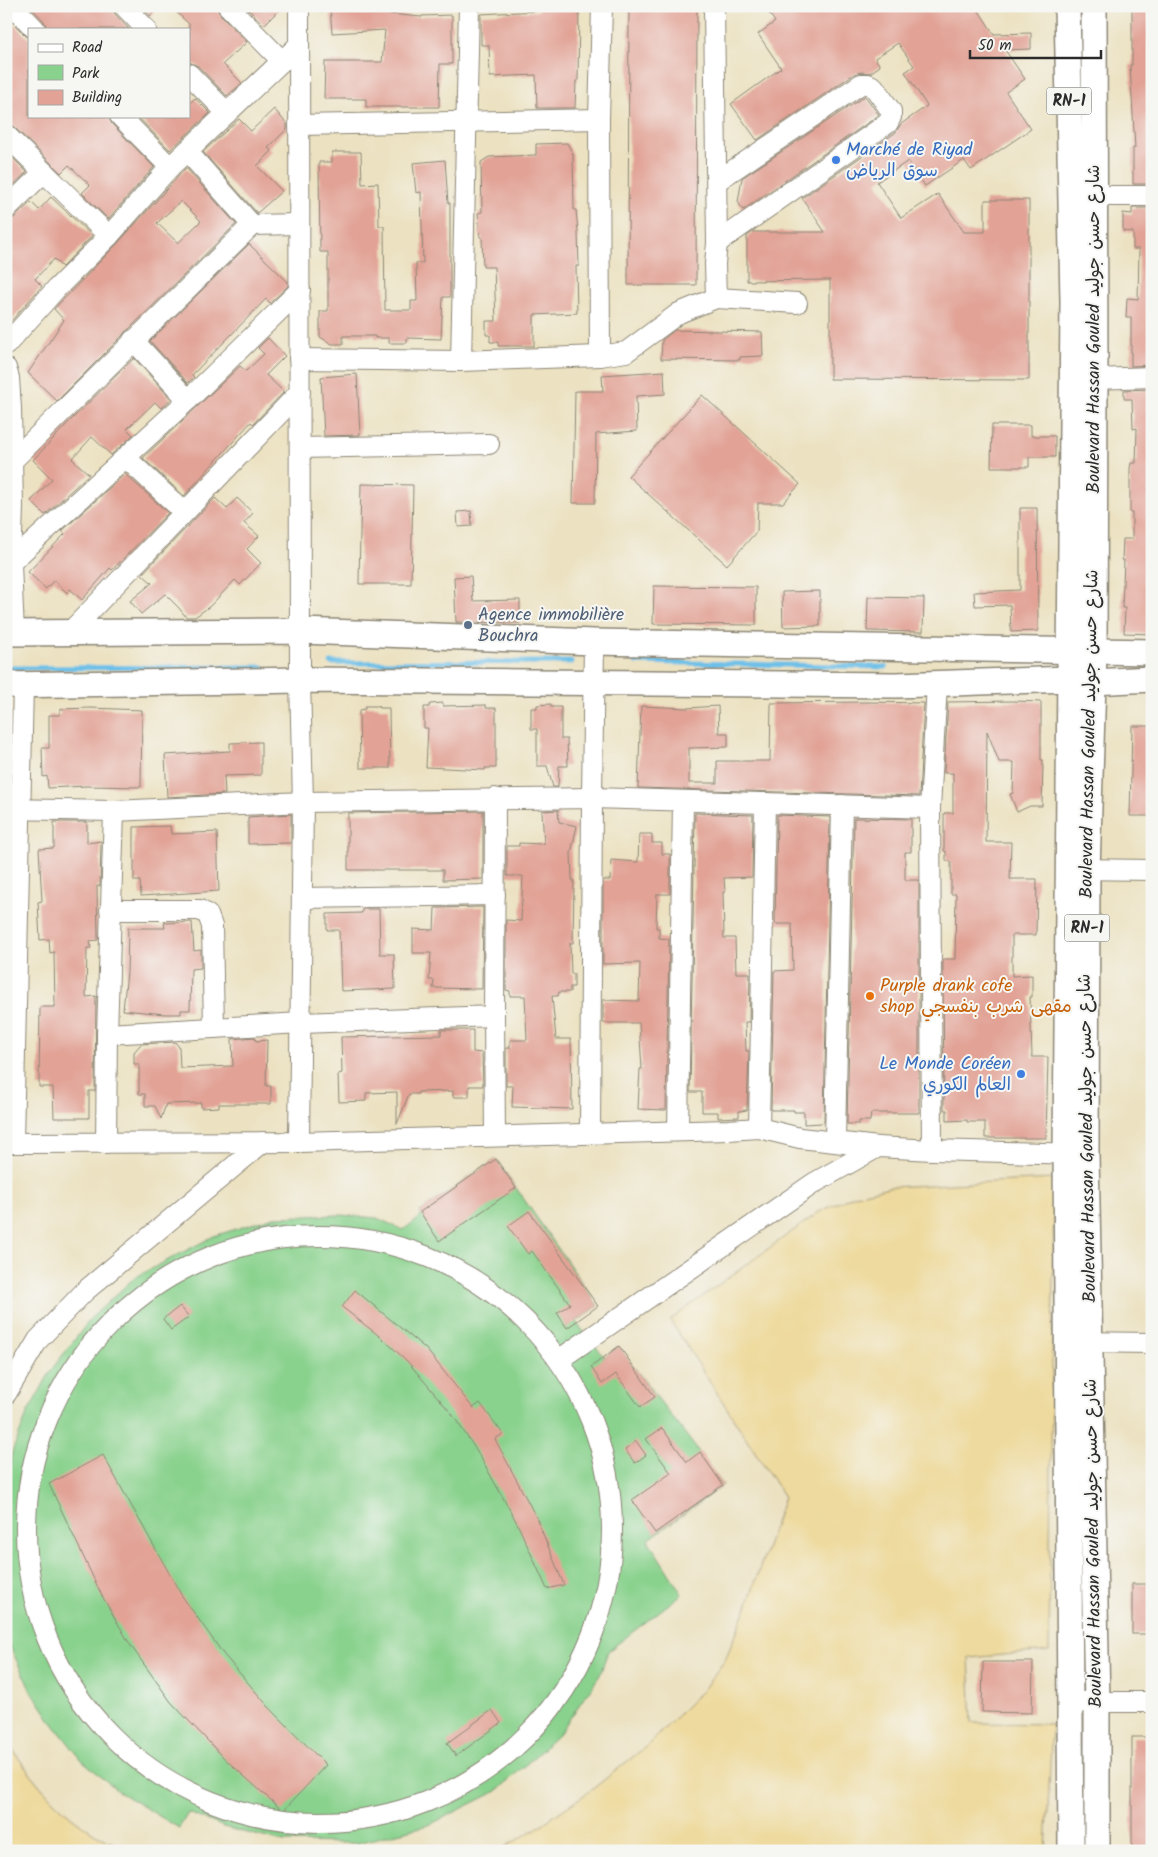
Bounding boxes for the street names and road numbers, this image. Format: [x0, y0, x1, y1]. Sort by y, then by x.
road number: RN-1 [1046, 88, 1092, 114]
street label: Boulevard Hassan Gouled شارع حسن جوليد [1080, 165, 1109, 493]
street label: Boulevard Hassan Gouled شارع حسن جوليد [1073, 569, 1107, 899]
road number: RN-1 [1064, 914, 1110, 941]
street label: Boulevard Hassan Gouled شارع حسن جوليد [1071, 973, 1105, 1303]
street label: Boulevard Hassan Gouled شارع حسن جوليد [1077, 1378, 1111, 1708]

